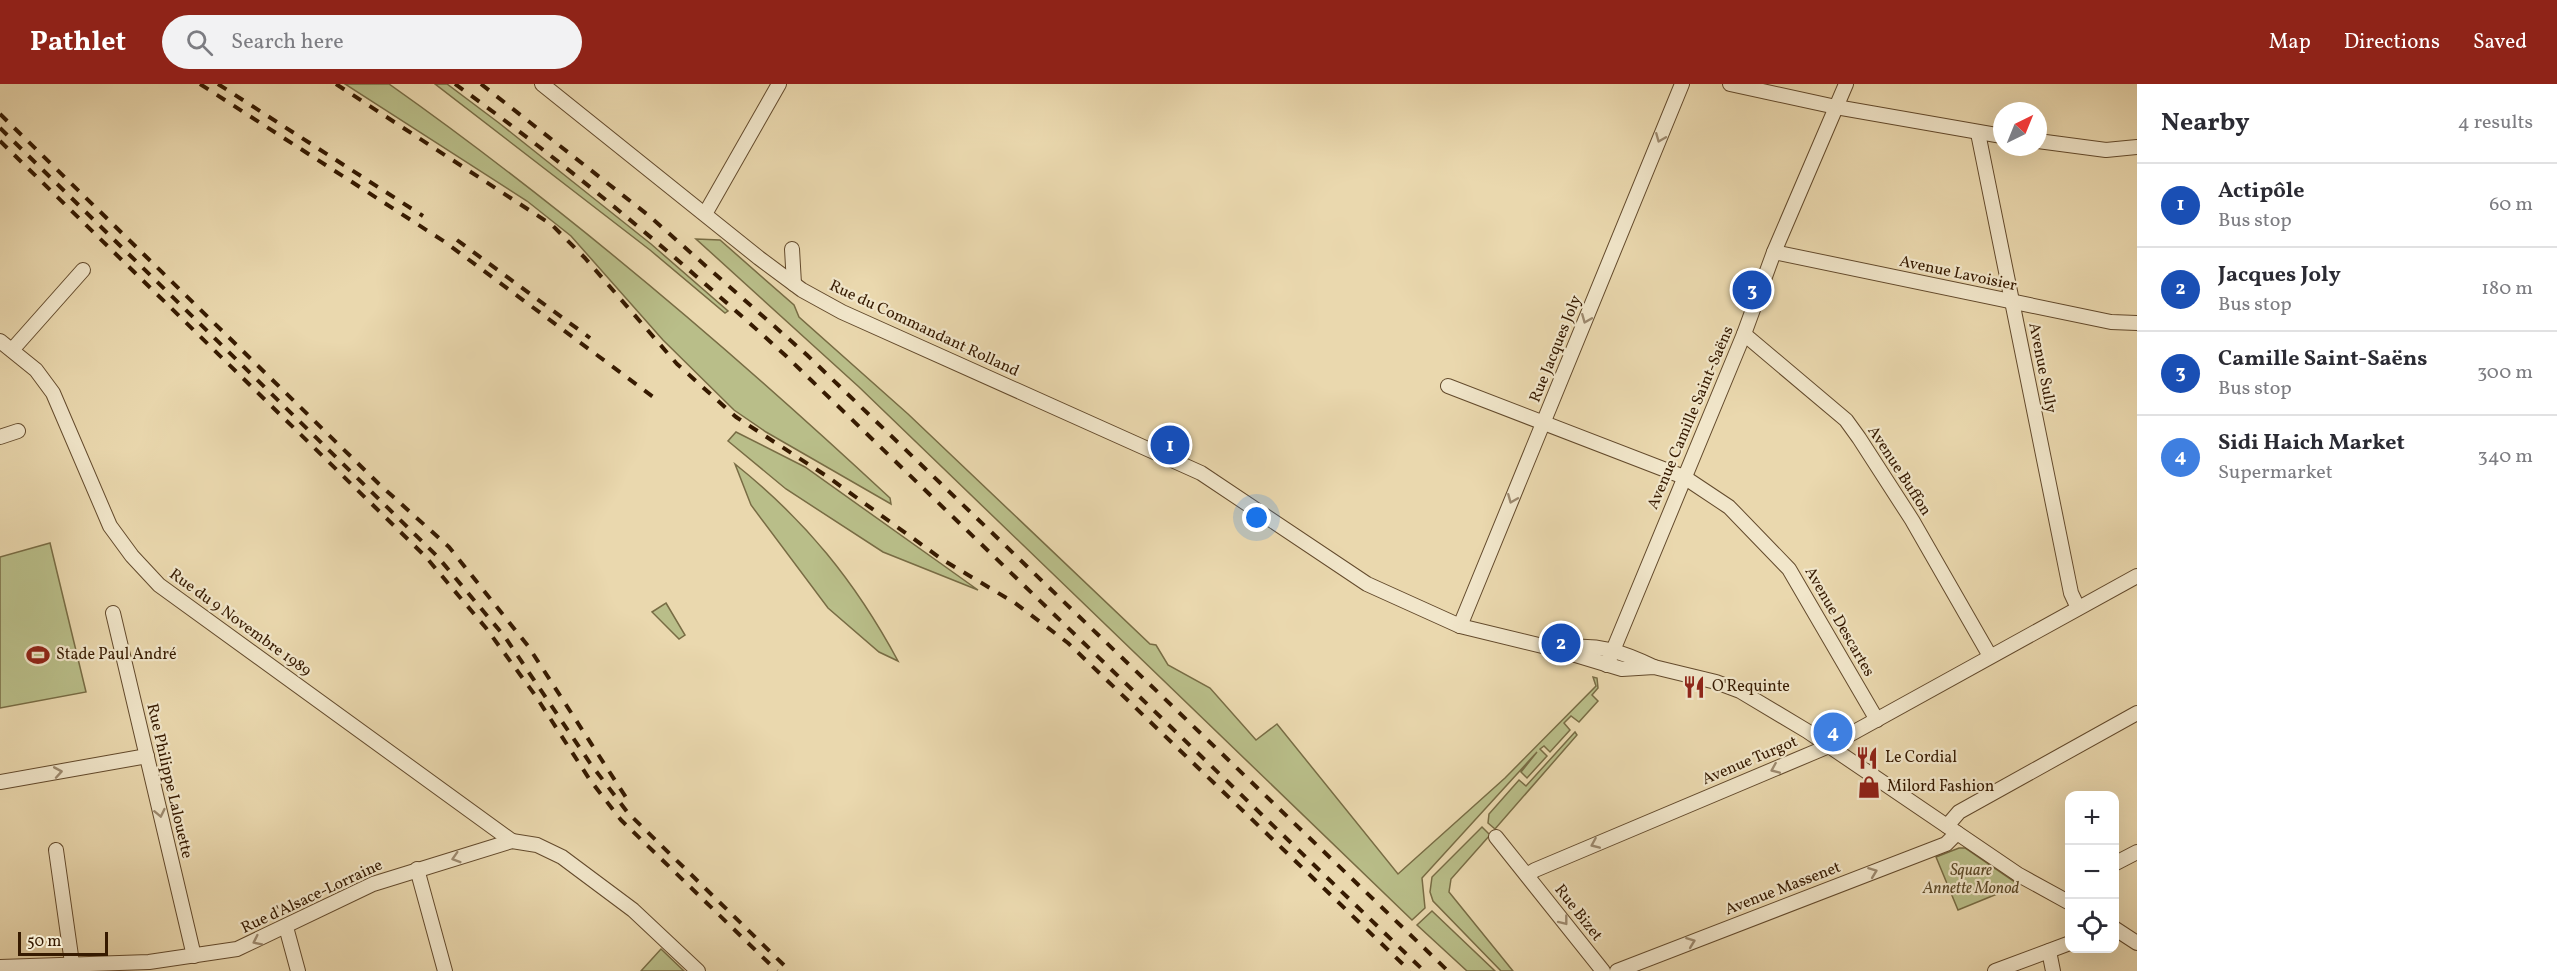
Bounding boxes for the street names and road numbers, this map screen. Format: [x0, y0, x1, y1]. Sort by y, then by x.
street label: Avenue Lavoisier [1897, 251, 2019, 297]
street label: Rue du Commandant Rolland [825, 275, 1023, 383]
street label: Rue Jacques Joly [1525, 292, 1588, 406]
street label: Avenue Sully [2022, 321, 2062, 415]
street label: Avenue Camille Saint-Saëns [1642, 323, 1740, 513]
street label: Avenue Buffon [1862, 422, 1936, 520]
street label: Avenue Descartes [1799, 563, 1879, 681]
street label: Rue du 9 Novembre 1989 [164, 564, 316, 682]
street label: Rue Philippe Lalouette [140, 701, 198, 861]
street label: Avenue Turgot [1699, 731, 1801, 791]
street label: Rue d'Alsace-Lorraine [238, 854, 386, 940]
street label: Avenue Massenet [1722, 857, 1844, 921]
street label: Rue Bizet [1549, 880, 1607, 946]

